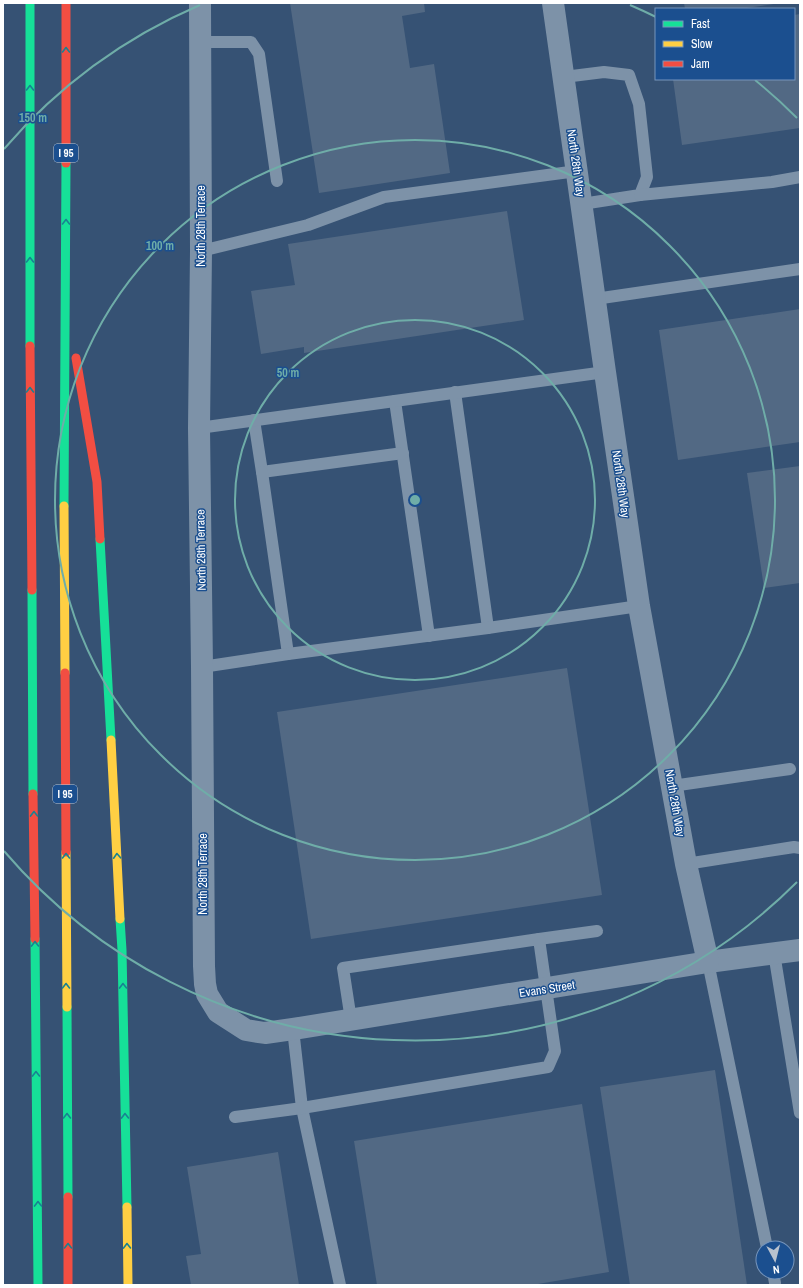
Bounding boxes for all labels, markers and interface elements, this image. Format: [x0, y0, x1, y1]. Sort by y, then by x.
legend [655, 8, 795, 80]
text: Fast [691, 16, 710, 32]
text: Slow [691, 36, 713, 52]
one-way arrow [62, 47, 70, 53]
text: Jam [691, 56, 710, 72]
one-way arrow [26, 85, 34, 91]
text: 150 m [19, 110, 47, 126]
street label: North 28th Way [563, 128, 589, 198]
road number: I 95 [54, 144, 78, 162]
street label: North 28th Terrace [193, 185, 209, 267]
one-way arrow [62, 219, 70, 225]
text: 100 m [146, 238, 174, 254]
one-way arrow [26, 257, 34, 263]
text: 50 m [277, 365, 299, 381]
one-way arrow [26, 387, 34, 393]
street label: North 28th Way [608, 449, 634, 519]
centre of rings [408, 493, 422, 507]
street label: North 28th Terrace [192, 509, 210, 591]
street label: North 28th Way [661, 768, 689, 838]
road number: I 95 [53, 785, 77, 803]
one-way arrow [30, 811, 38, 817]
street label: North 28th Terrace [195, 833, 211, 915]
one-way arrow [62, 853, 70, 859]
one-way arrow [113, 853, 122, 859]
one-way arrow [31, 941, 39, 947]
street label: Evans Street [518, 977, 576, 1001]
one-way arrow [62, 983, 70, 989]
one-way arrow [119, 983, 127, 989]
one-way arrow [32, 1071, 40, 1077]
one-way arrow [63, 1113, 71, 1119]
one-way arrow [121, 1113, 129, 1119]
one-way arrow [33, 1201, 42, 1207]
north arrow [755, 1240, 795, 1280]
one-way arrow [64, 1243, 72, 1249]
one-way arrow [123, 1243, 131, 1249]
text: N [772, 1263, 780, 1277]

